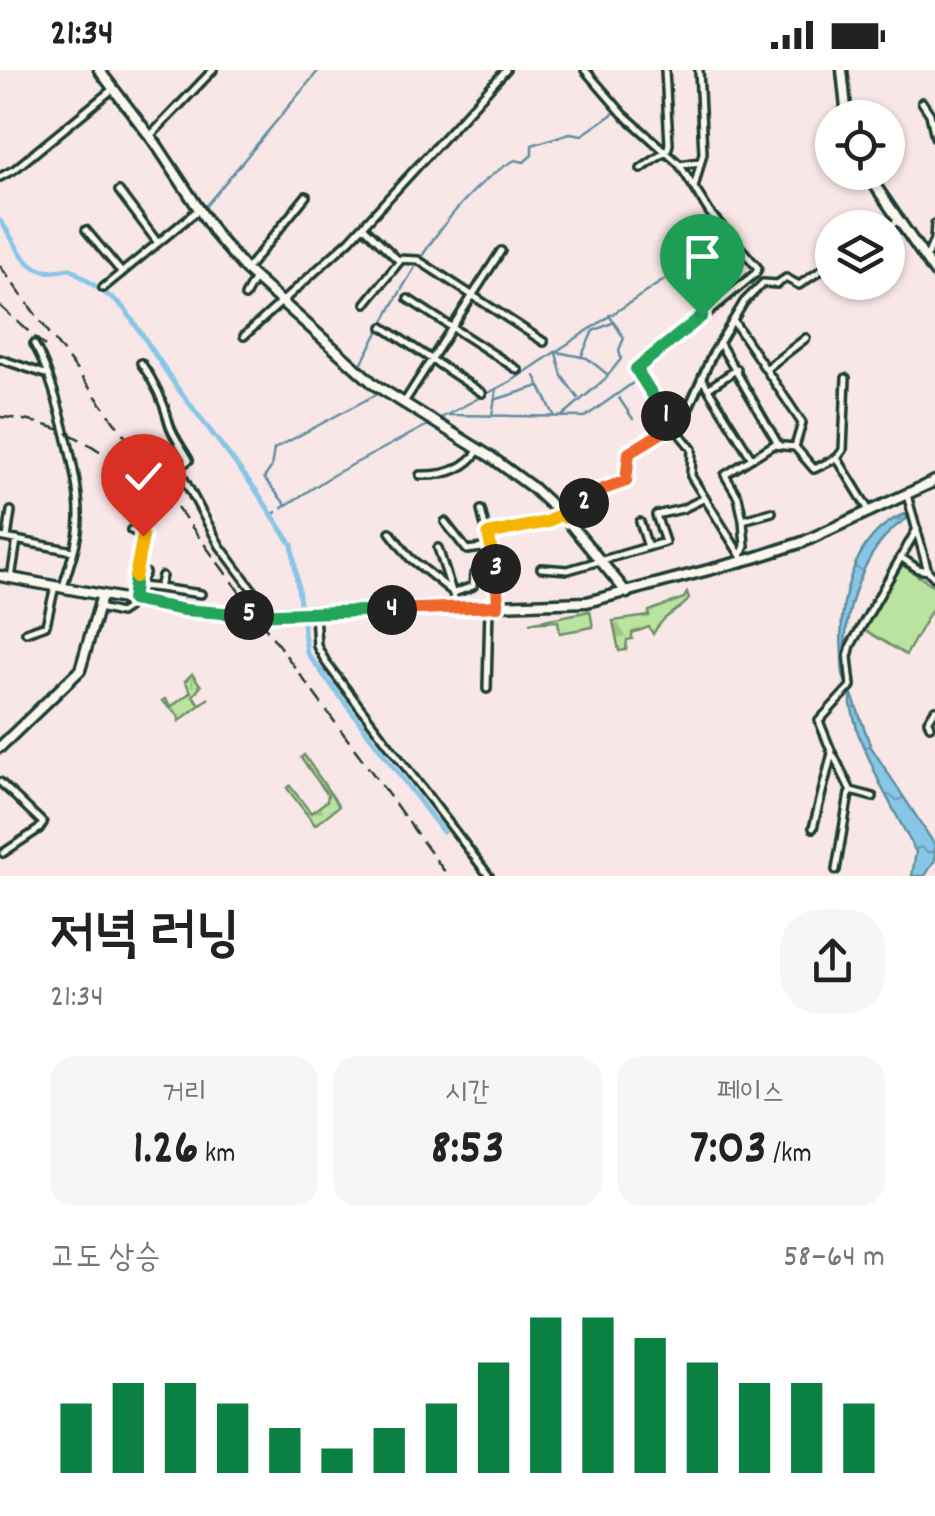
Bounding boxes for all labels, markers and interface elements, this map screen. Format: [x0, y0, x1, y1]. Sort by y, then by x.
text: 21:34 [50, 8, 114, 63]
map controls [815, 100, 905, 300]
button: locate [815, 100, 905, 190]
button: layers [815, 210, 905, 300]
pin [660, 214, 745, 317]
icon: arrive [675, 229, 730, 284]
pin: 1 [641, 391, 691, 441]
text: 1 [663, 396, 669, 436]
pin [101, 434, 186, 537]
icon: check [116, 449, 171, 504]
pin: 2 [559, 478, 609, 528]
text: 2 [578, 483, 590, 523]
pin: 3 [471, 544, 521, 594]
text: 3 [490, 549, 502, 589]
pin: 4 [367, 585, 417, 635]
pin: 5 [224, 590, 274, 640]
text: 4 [386, 590, 398, 630]
text: 5 [243, 595, 255, 635]
text: 저녁 러닝 [50, 899, 240, 978]
button: share [780, 909, 885, 1014]
text: 21:34 [50, 976, 104, 1022]
text: 거리 [162, 1075, 207, 1115]
text: 시간 [445, 1075, 490, 1115]
text: 페이스 [717, 1075, 785, 1115]
text: 1.26 [133, 1115, 198, 1187]
text: 8:53 [431, 1115, 504, 1187]
text: 7:03 [690, 1115, 767, 1187]
text: km [198, 1136, 236, 1176]
text: /km [767, 1136, 812, 1176]
text: 58–64 m [783, 1236, 885, 1282]
text: 고도 상승 [50, 1237, 160, 1283]

